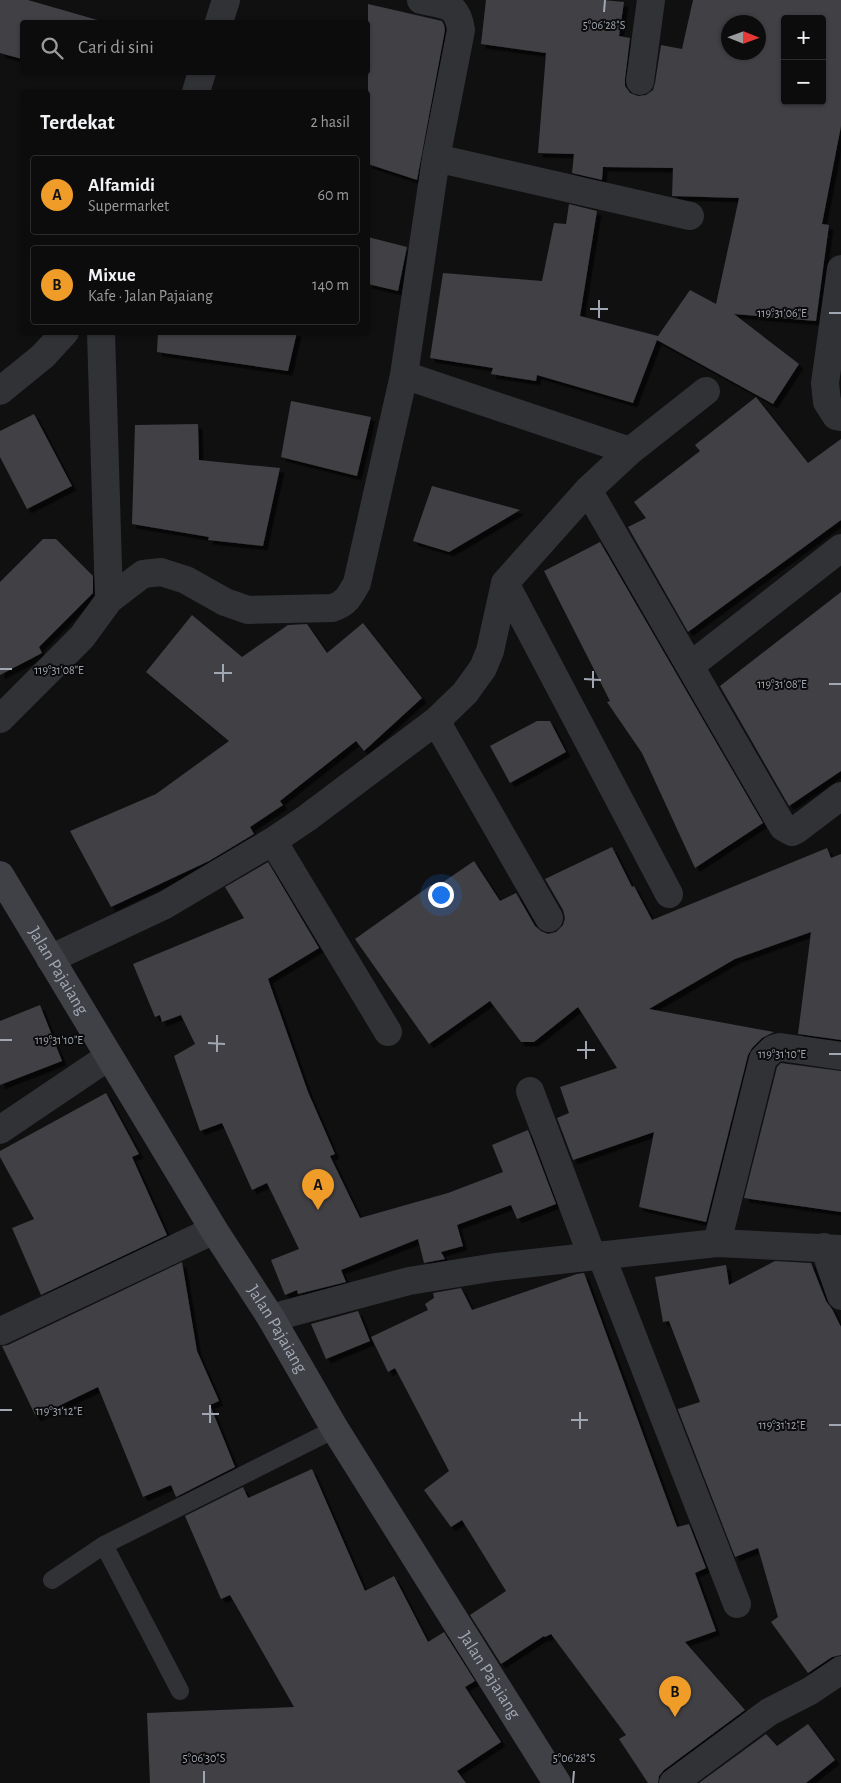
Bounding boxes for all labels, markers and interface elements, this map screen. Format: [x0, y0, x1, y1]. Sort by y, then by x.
north arrow [721, 15, 766, 60]
map controls [781, 15, 826, 105]
button: + [781, 15, 826, 60]
text: 5°06'28"S [583, 19, 626, 31]
search box [20, 20, 370, 75]
icon: search [38, 34, 66, 62]
text: Cari di sini [78, 38, 154, 57]
button: − [781, 60, 826, 105]
text: Terdekat [40, 112, 115, 133]
text: 2 hasil [311, 114, 350, 130]
text: Alfamidi [88, 176, 155, 195]
text: A [52, 187, 62, 203]
text: 60 m [318, 187, 349, 203]
text: Supermarket [88, 198, 169, 214]
text: Mixue [88, 266, 136, 285]
text: B [52, 277, 62, 293]
text: 140 m [312, 277, 349, 293]
text: Kafe · Jalan Pajaiang [88, 288, 213, 304]
text: 119°31'06"E [757, 307, 807, 319]
text: 119°31'08"E [34, 664, 84, 676]
text: 119°31'08"E [757, 678, 807, 690]
your location [428, 882, 454, 908]
street label: Jalan Pajaiang [24, 924, 91, 1018]
text: 119°31'10"E [35, 1034, 83, 1046]
text: 119°31'10"E [758, 1048, 806, 1060]
pin: A [302, 1169, 334, 1210]
street label: Jalan Pajaiang [243, 1282, 310, 1377]
text: 119°31'12"E [35, 1405, 83, 1417]
text: 119°31'12"E [758, 1419, 806, 1431]
street label: Jalan Pajaiang [455, 1628, 523, 1722]
pin: B [659, 1676, 691, 1717]
text: 5°06'30"S [183, 1752, 226, 1764]
text: 5°06'28"S [553, 1752, 596, 1764]

